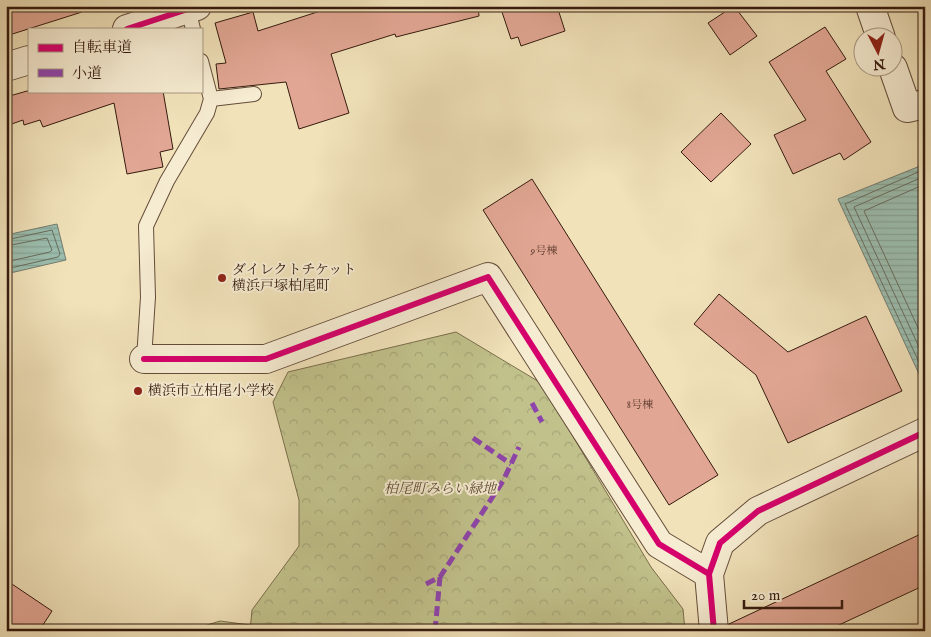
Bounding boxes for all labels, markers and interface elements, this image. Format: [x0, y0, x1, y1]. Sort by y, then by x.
legend [28, 28, 202, 92]
north arrow [854, 28, 904, 78]
text: 自転車道 [72, 38, 132, 57]
text: N [872, 54, 887, 74]
text: 小道 [72, 64, 102, 83]
house number: 9号棟 [530, 244, 557, 258]
place label: ダイレクトチケット 横浜戸塚柏尾町 [232, 261, 356, 295]
marker: ダイレクトチケット 横浜戸塚柏尾町 [216, 272, 228, 284]
place label: 横浜市立柏尾小学校 [148, 382, 274, 400]
marker: 横浜市立柏尾小学校 [132, 385, 144, 397]
house number: 8号棟 [627, 398, 653, 412]
park label: 柏尾町みらい緑地 [384, 480, 498, 498]
scale bar [744, 577, 841, 609]
text: 20 m [751, 586, 781, 605]

